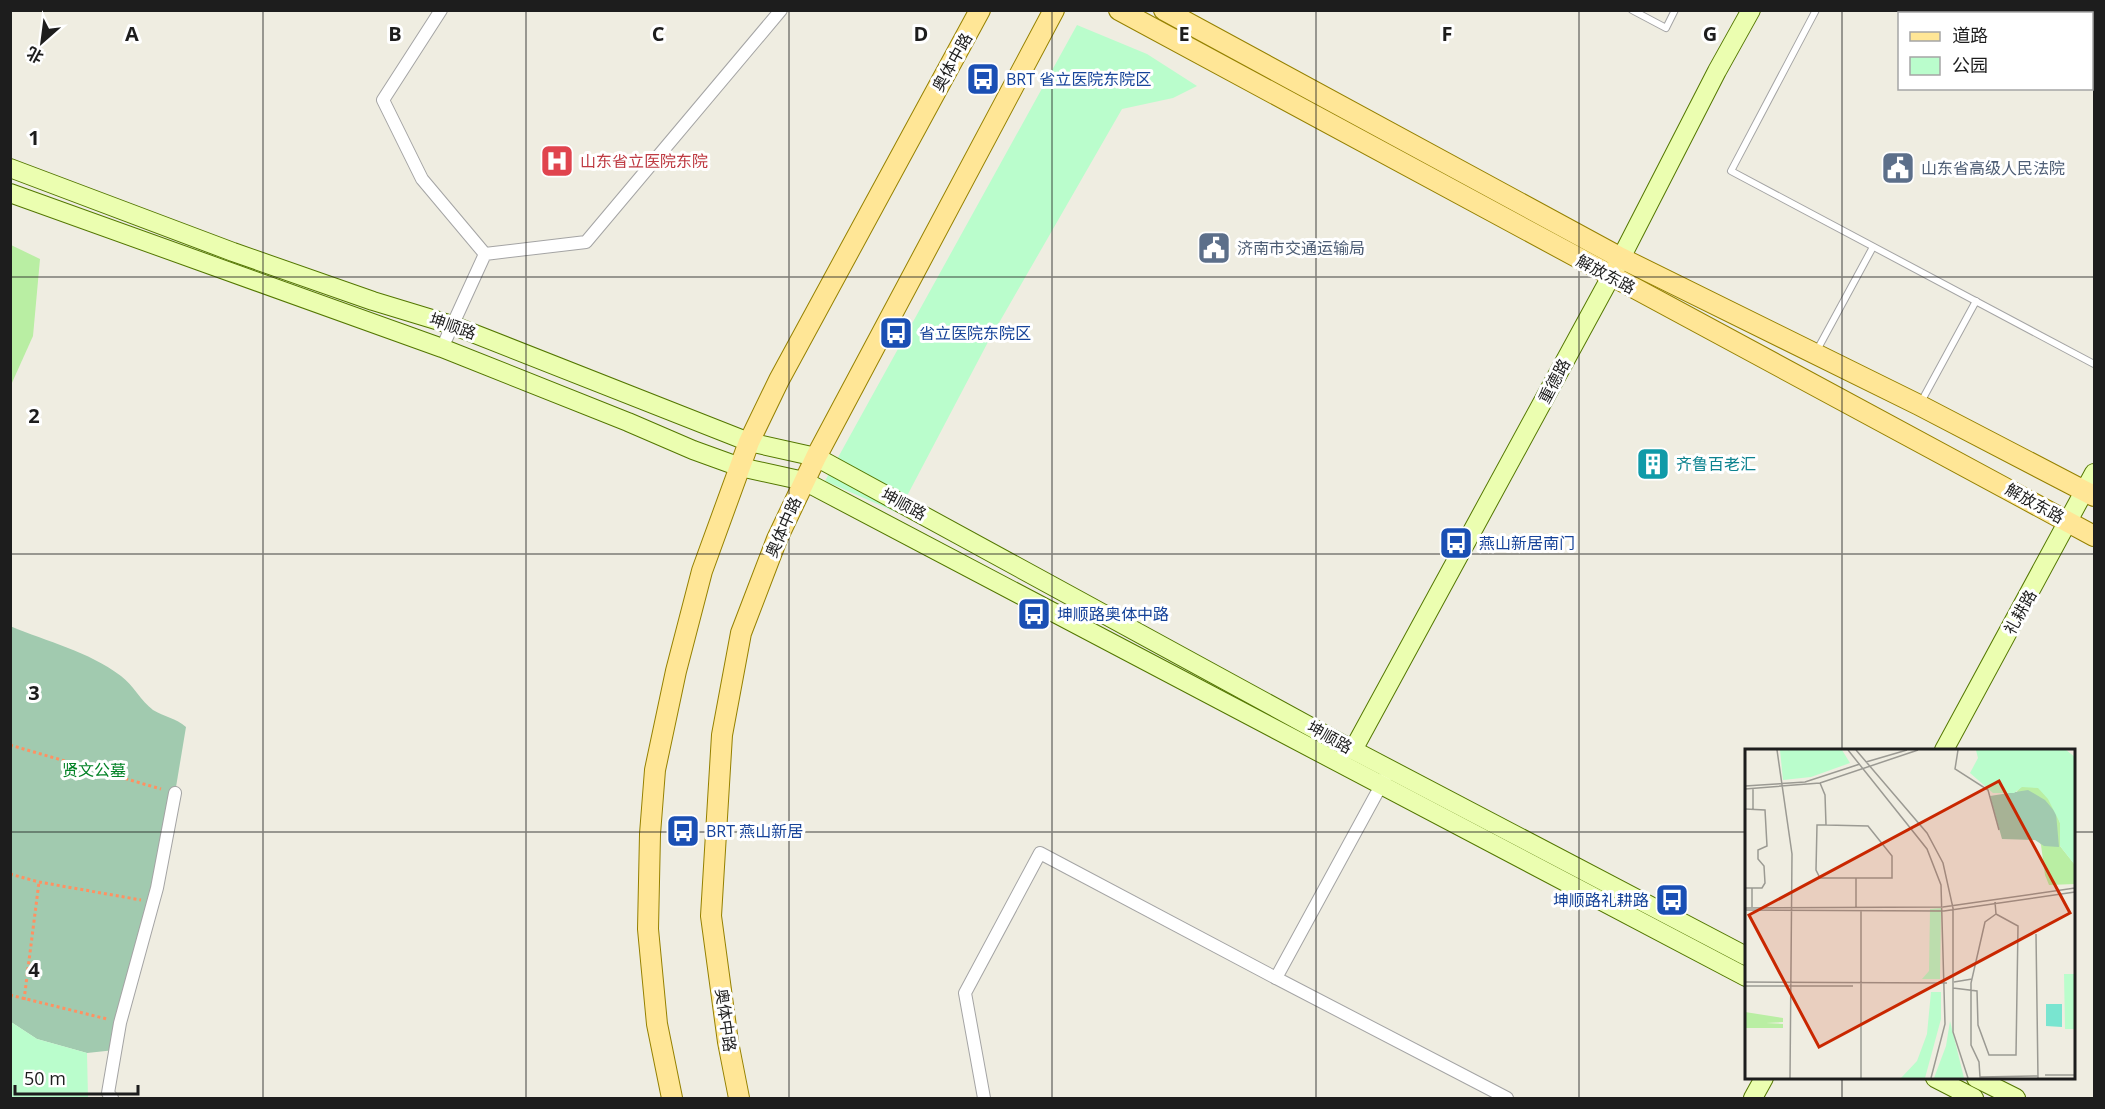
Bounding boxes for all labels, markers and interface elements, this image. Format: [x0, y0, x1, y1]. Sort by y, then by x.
north arrow [12, 12, 72, 72]
legend [1898, 12, 2093, 90]
text: A [125, 20, 139, 47]
text: B [388, 20, 402, 47]
text: C [652, 20, 665, 47]
text: D [914, 20, 928, 47]
text: E [1178, 20, 1190, 47]
text: F [1442, 20, 1452, 47]
text: G [1703, 20, 1717, 47]
text: 道路 [1952, 23, 1988, 47]
street label: 奥体中路 [927, 29, 977, 95]
text: 北 [23, 42, 47, 69]
text: 公园 [1952, 53, 1988, 77]
bus stop icon: BRT 省立医院东院区 [965, 61, 1001, 97]
place label: BRT 省立医院东院区 [1006, 68, 1151, 90]
text: 1 [28, 124, 40, 151]
hospital icon: 山东省立医院东院 [539, 143, 575, 179]
place label: 山东省立医院东院 [580, 150, 708, 172]
public building icon: 山东省高级人民法院 [1880, 150, 1916, 186]
place label: 山东省高级人民法院 [1921, 157, 2065, 179]
public building icon: 济南市交通运输局 [1196, 230, 1232, 266]
place label: 济南市交通运输局 [1237, 237, 1365, 259]
street label: 解放东路 [1573, 249, 1639, 299]
street label: 坤顺路 [427, 308, 479, 344]
bus stop icon: 省立医院东院区 [878, 315, 914, 351]
place label: 省立医院东院区 [919, 322, 1031, 344]
street label: 重德路 [1533, 355, 1575, 407]
text: 2 [28, 402, 40, 429]
building icon: 齐鲁百老汇 [1635, 446, 1671, 482]
place label: 齐鲁百老汇 [1676, 453, 1756, 475]
street label: 解放东路 [2002, 478, 2068, 528]
street label: 坤顺路 [878, 483, 930, 525]
street label: 奥体中路 [760, 493, 806, 561]
bus stop icon: 燕山新居南门 [1438, 525, 1474, 561]
place label: 燕山新居南门 [1479, 532, 1575, 554]
street label: 礼耕路 [1999, 586, 2041, 638]
bus stop icon: 坤顺路奥体中路 [1016, 596, 1052, 632]
place label: 坤顺路奥体中路 [1057, 603, 1169, 625]
text: 3 [28, 679, 40, 706]
street label: 坤顺路 [1304, 716, 1356, 758]
inset map [1745, 749, 2075, 1079]
park label: 贤文公墓 [62, 759, 126, 781]
bus stop icon: BRT 燕山新居 [665, 813, 701, 849]
place label: BRT 燕山新居 [706, 820, 803, 842]
bus stop icon: 坤顺路礼耕路 [1654, 882, 1690, 918]
place label: 坤顺路礼耕路 [1553, 889, 1649, 911]
text: 4 [28, 956, 40, 983]
street label: 奥体中路 [711, 987, 741, 1053]
scale bar [15, 1058, 138, 1096]
text: 50 m [24, 1066, 66, 1090]

